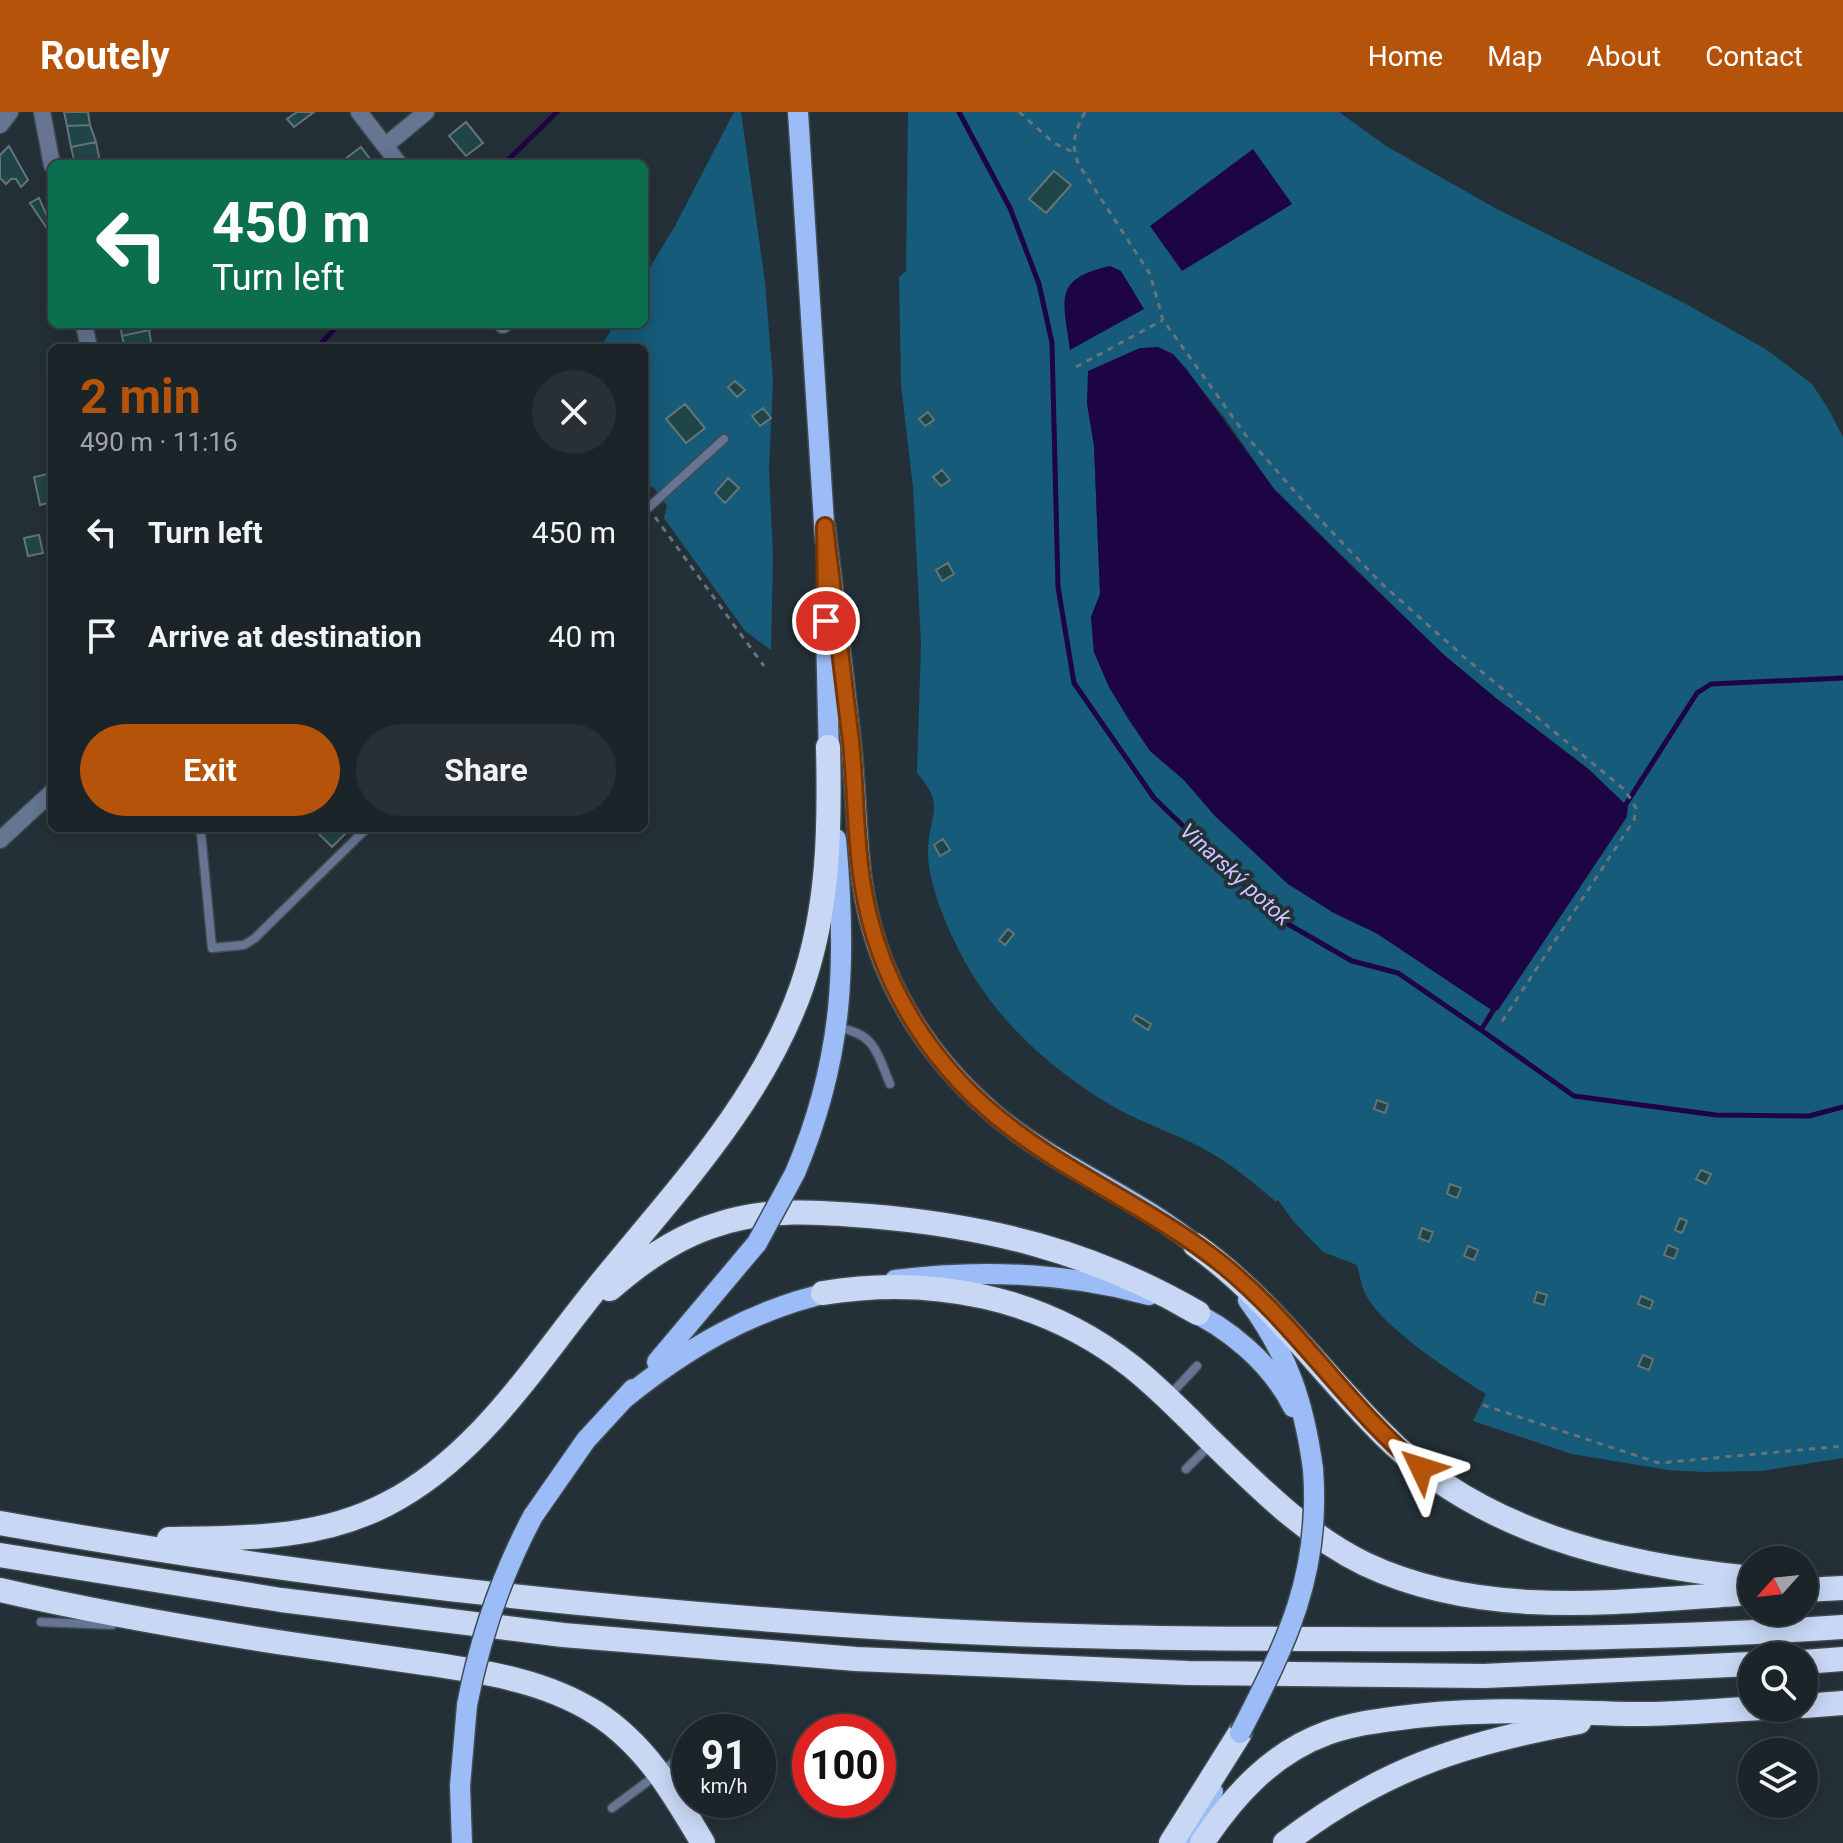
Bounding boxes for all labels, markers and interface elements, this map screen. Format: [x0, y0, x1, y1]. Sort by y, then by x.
text: Routely [40, 34, 170, 78]
text: Home [1368, 40, 1443, 73]
text: Map [1487, 40, 1543, 73]
text: About [1587, 40, 1661, 73]
text: Contact [1705, 40, 1803, 73]
text: 450 m [212, 190, 371, 256]
icon: left [80, 192, 184, 296]
text: Turn left [212, 257, 345, 299]
text: 2 min [80, 368, 201, 425]
button: close [532, 370, 616, 454]
text: 490 m · 11:16 [80, 427, 238, 457]
icon: left [80, 510, 124, 554]
text: Turn left [148, 515, 263, 550]
text: 450 m [532, 515, 616, 550]
pin [792, 587, 860, 655]
icon: arrive [804, 599, 848, 643]
icon: arrive [80, 614, 124, 658]
text: Arrive at destination [148, 619, 422, 654]
text: 40 m [549, 619, 616, 654]
button: Exit [80, 724, 340, 816]
button: Share [356, 724, 616, 816]
water label: Vinarský potok [1175, 818, 1297, 932]
position arrow [1379, 1426, 1463, 1510]
north arrow [1738, 1546, 1818, 1626]
map controls [1738, 1546, 1818, 1818]
button: search [1738, 1642, 1818, 1722]
speed limit sign: 100 [792, 1714, 896, 1818]
text: 91 [701, 1732, 747, 1779]
button: layers [1738, 1738, 1818, 1818]
text: km/h [701, 1774, 747, 1798]

